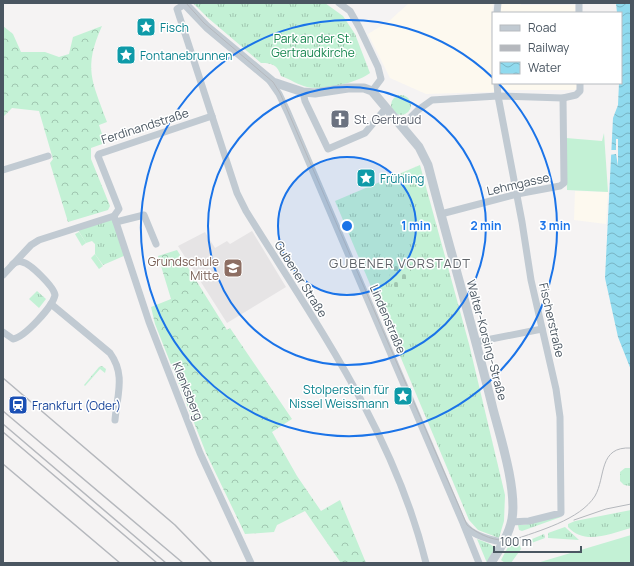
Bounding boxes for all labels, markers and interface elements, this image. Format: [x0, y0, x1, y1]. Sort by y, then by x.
legend [492, 12, 622, 84]
place icon: Fisch [135, 16, 157, 38]
place label: Fisch [160, 19, 189, 36]
text: Road [528, 19, 556, 36]
park label: Park an der St. Gertraudkirche [271, 30, 355, 61]
text: Railway [528, 39, 570, 56]
place icon: Fontanebrunnen [115, 44, 137, 66]
place label: Fontanebrunnen [140, 47, 232, 64]
text: Water [528, 59, 562, 76]
street label: Ferdinandstraße [99, 104, 191, 148]
church icon: St. Gertraud [329, 108, 351, 130]
place label: St. Gertraud [354, 111, 421, 128]
place icon: Frühling [355, 167, 377, 189]
street label: Lehmgasse [485, 169, 551, 199]
place label: Frühling [380, 170, 424, 187]
text: 1 min [401, 217, 431, 234]
text: 2 min [470, 217, 502, 234]
text: 3 min [539, 217, 571, 234]
centre of rings [340, 219, 354, 233]
street label: Gubener Straße [271, 237, 331, 321]
place label: Grundschule Mitte [148, 253, 219, 284]
district label: GUBENER VORSTADT [329, 254, 471, 272]
school or university icon: Grundschule Mitte [222, 257, 244, 279]
street label: Walter-Korsing-Straße [463, 278, 511, 402]
street label: Fischerstraße [535, 281, 569, 359]
street label: Lindenstraße [366, 282, 410, 356]
street label: Klenksberg [169, 359, 207, 423]
place label: Stolperstein für Nissel Weissmann [289, 381, 390, 412]
place icon: Stolperstein für Nissel Weissmann [392, 385, 414, 407]
station icon: Frankfurt (Oder) [7, 394, 29, 416]
place label: Frankfurt (Oder) [32, 397, 121, 414]
scale bar [494, 528, 581, 554]
text: 100 m [500, 533, 532, 550]

